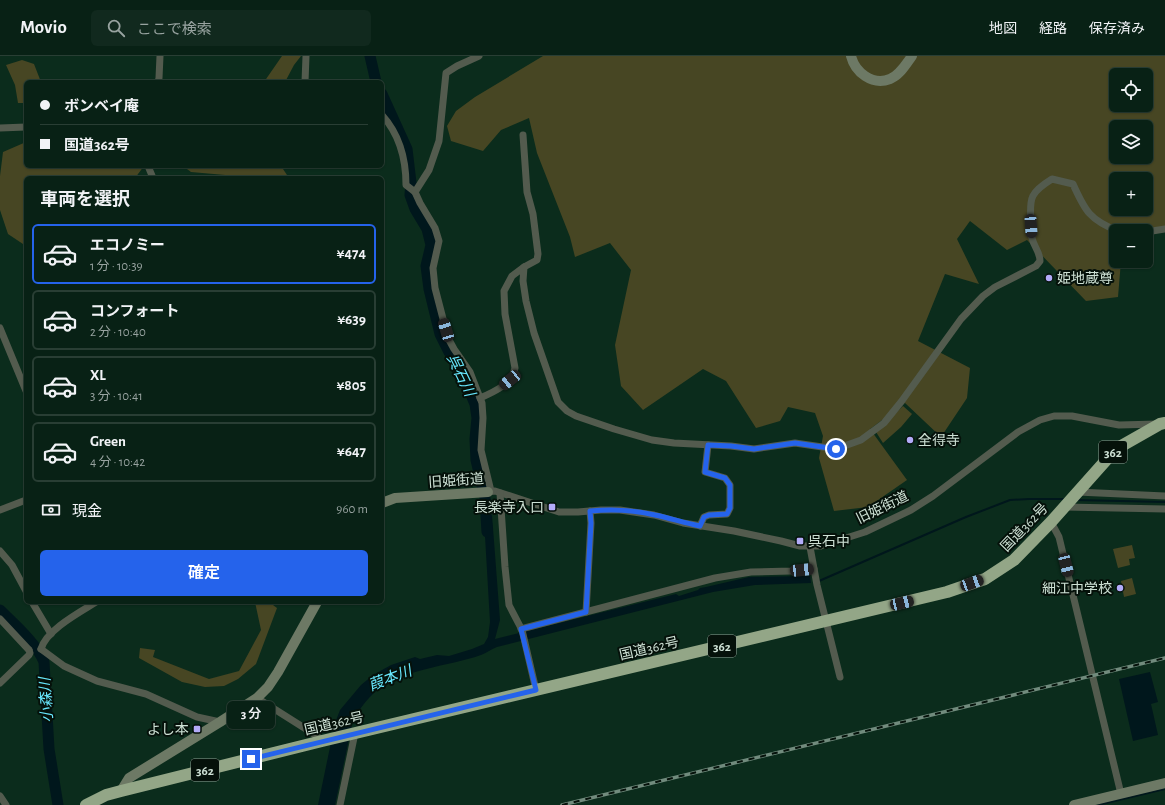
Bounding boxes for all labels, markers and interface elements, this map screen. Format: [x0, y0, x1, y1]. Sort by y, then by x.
search box [91, 10, 371, 46]
icon: search [105, 17, 127, 39]
text: Movio [20, 18, 67, 37]
text: ここで検索 [137, 22, 212, 37]
text: 地図 [989, 22, 1017, 36]
text: 経路 [1039, 22, 1067, 36]
text: 保存済み [1089, 22, 1145, 36]
map controls [1109, 68, 1153, 268]
button: locate [1109, 68, 1153, 112]
text: ボンベイ庵 [64, 99, 139, 114]
button: layers [1109, 120, 1153, 164]
text: 国道362号 [64, 138, 130, 153]
button: + [1109, 172, 1153, 216]
text: 車両を選択 [40, 191, 130, 209]
car [1024, 214, 1038, 238]
button: − [1109, 224, 1153, 268]
icon: car [42, 236, 78, 272]
text: エコノミー [90, 238, 165, 253]
text: ¥474 [337, 246, 366, 261]
text: 1 分 · 10:39 [90, 260, 143, 273]
place label: 姫地蔵尊 [1057, 271, 1113, 286]
marker: 姫地蔵尊 [1044, 273, 1054, 283]
icon: car [42, 302, 78, 338]
text: コンフォート [90, 304, 180, 319]
text: ¥639 [337, 312, 366, 327]
car [437, 317, 455, 343]
text: 2 分 · 10:40 [90, 326, 146, 339]
water label: 呉石川 [444, 351, 479, 401]
icon: car [42, 368, 78, 404]
text: XL [90, 368, 106, 383]
car [497, 368, 523, 392]
text: ¥805 [336, 378, 366, 393]
text: 3 分 · 10:41 [90, 390, 143, 403]
place label: 全得寺 [918, 433, 960, 448]
icon: car [42, 434, 78, 470]
text: Green [90, 434, 126, 449]
marker: 全得寺 [905, 435, 915, 445]
route start [827, 440, 845, 458]
road number: 362 [1099, 441, 1127, 463]
text: ¥647 [337, 444, 366, 459]
text: 4 分 · 10:42 [90, 456, 145, 469]
street label: 旧姫街道 [428, 471, 484, 490]
street label: 旧姫街道 [854, 488, 911, 526]
icon: cash [40, 499, 62, 521]
place label: 長楽寺入口 [474, 500, 544, 515]
street label: 国道362号 [998, 500, 1051, 554]
marker: 長楽寺入口 [547, 502, 557, 512]
text: 960 m [336, 503, 368, 516]
text: 現金 [72, 504, 102, 519]
place label: 呉石中 [808, 534, 850, 549]
marker: 呉石中 [795, 536, 805, 546]
button: 確定 [40, 550, 368, 596]
car [1057, 552, 1075, 578]
car [789, 563, 815, 577]
car [959, 573, 985, 593]
place label: 細江中学校 [1042, 581, 1112, 596]
marker: 細江中学校 [1115, 583, 1125, 593]
car [889, 594, 915, 612]
street label: 国道362号 [618, 634, 680, 663]
road number: 362 [708, 635, 736, 657]
water label: 葭本川 [366, 662, 416, 694]
water label: 小森川 [37, 675, 55, 723]
callout: 3 分 [227, 701, 275, 729]
text: 3 分 [241, 708, 261, 721]
street label: 国道362号 [303, 709, 365, 738]
place label: よし本 [147, 722, 189, 737]
marker: よし本 [192, 724, 202, 734]
route end [242, 750, 260, 768]
road number: 362 [191, 759, 219, 781]

